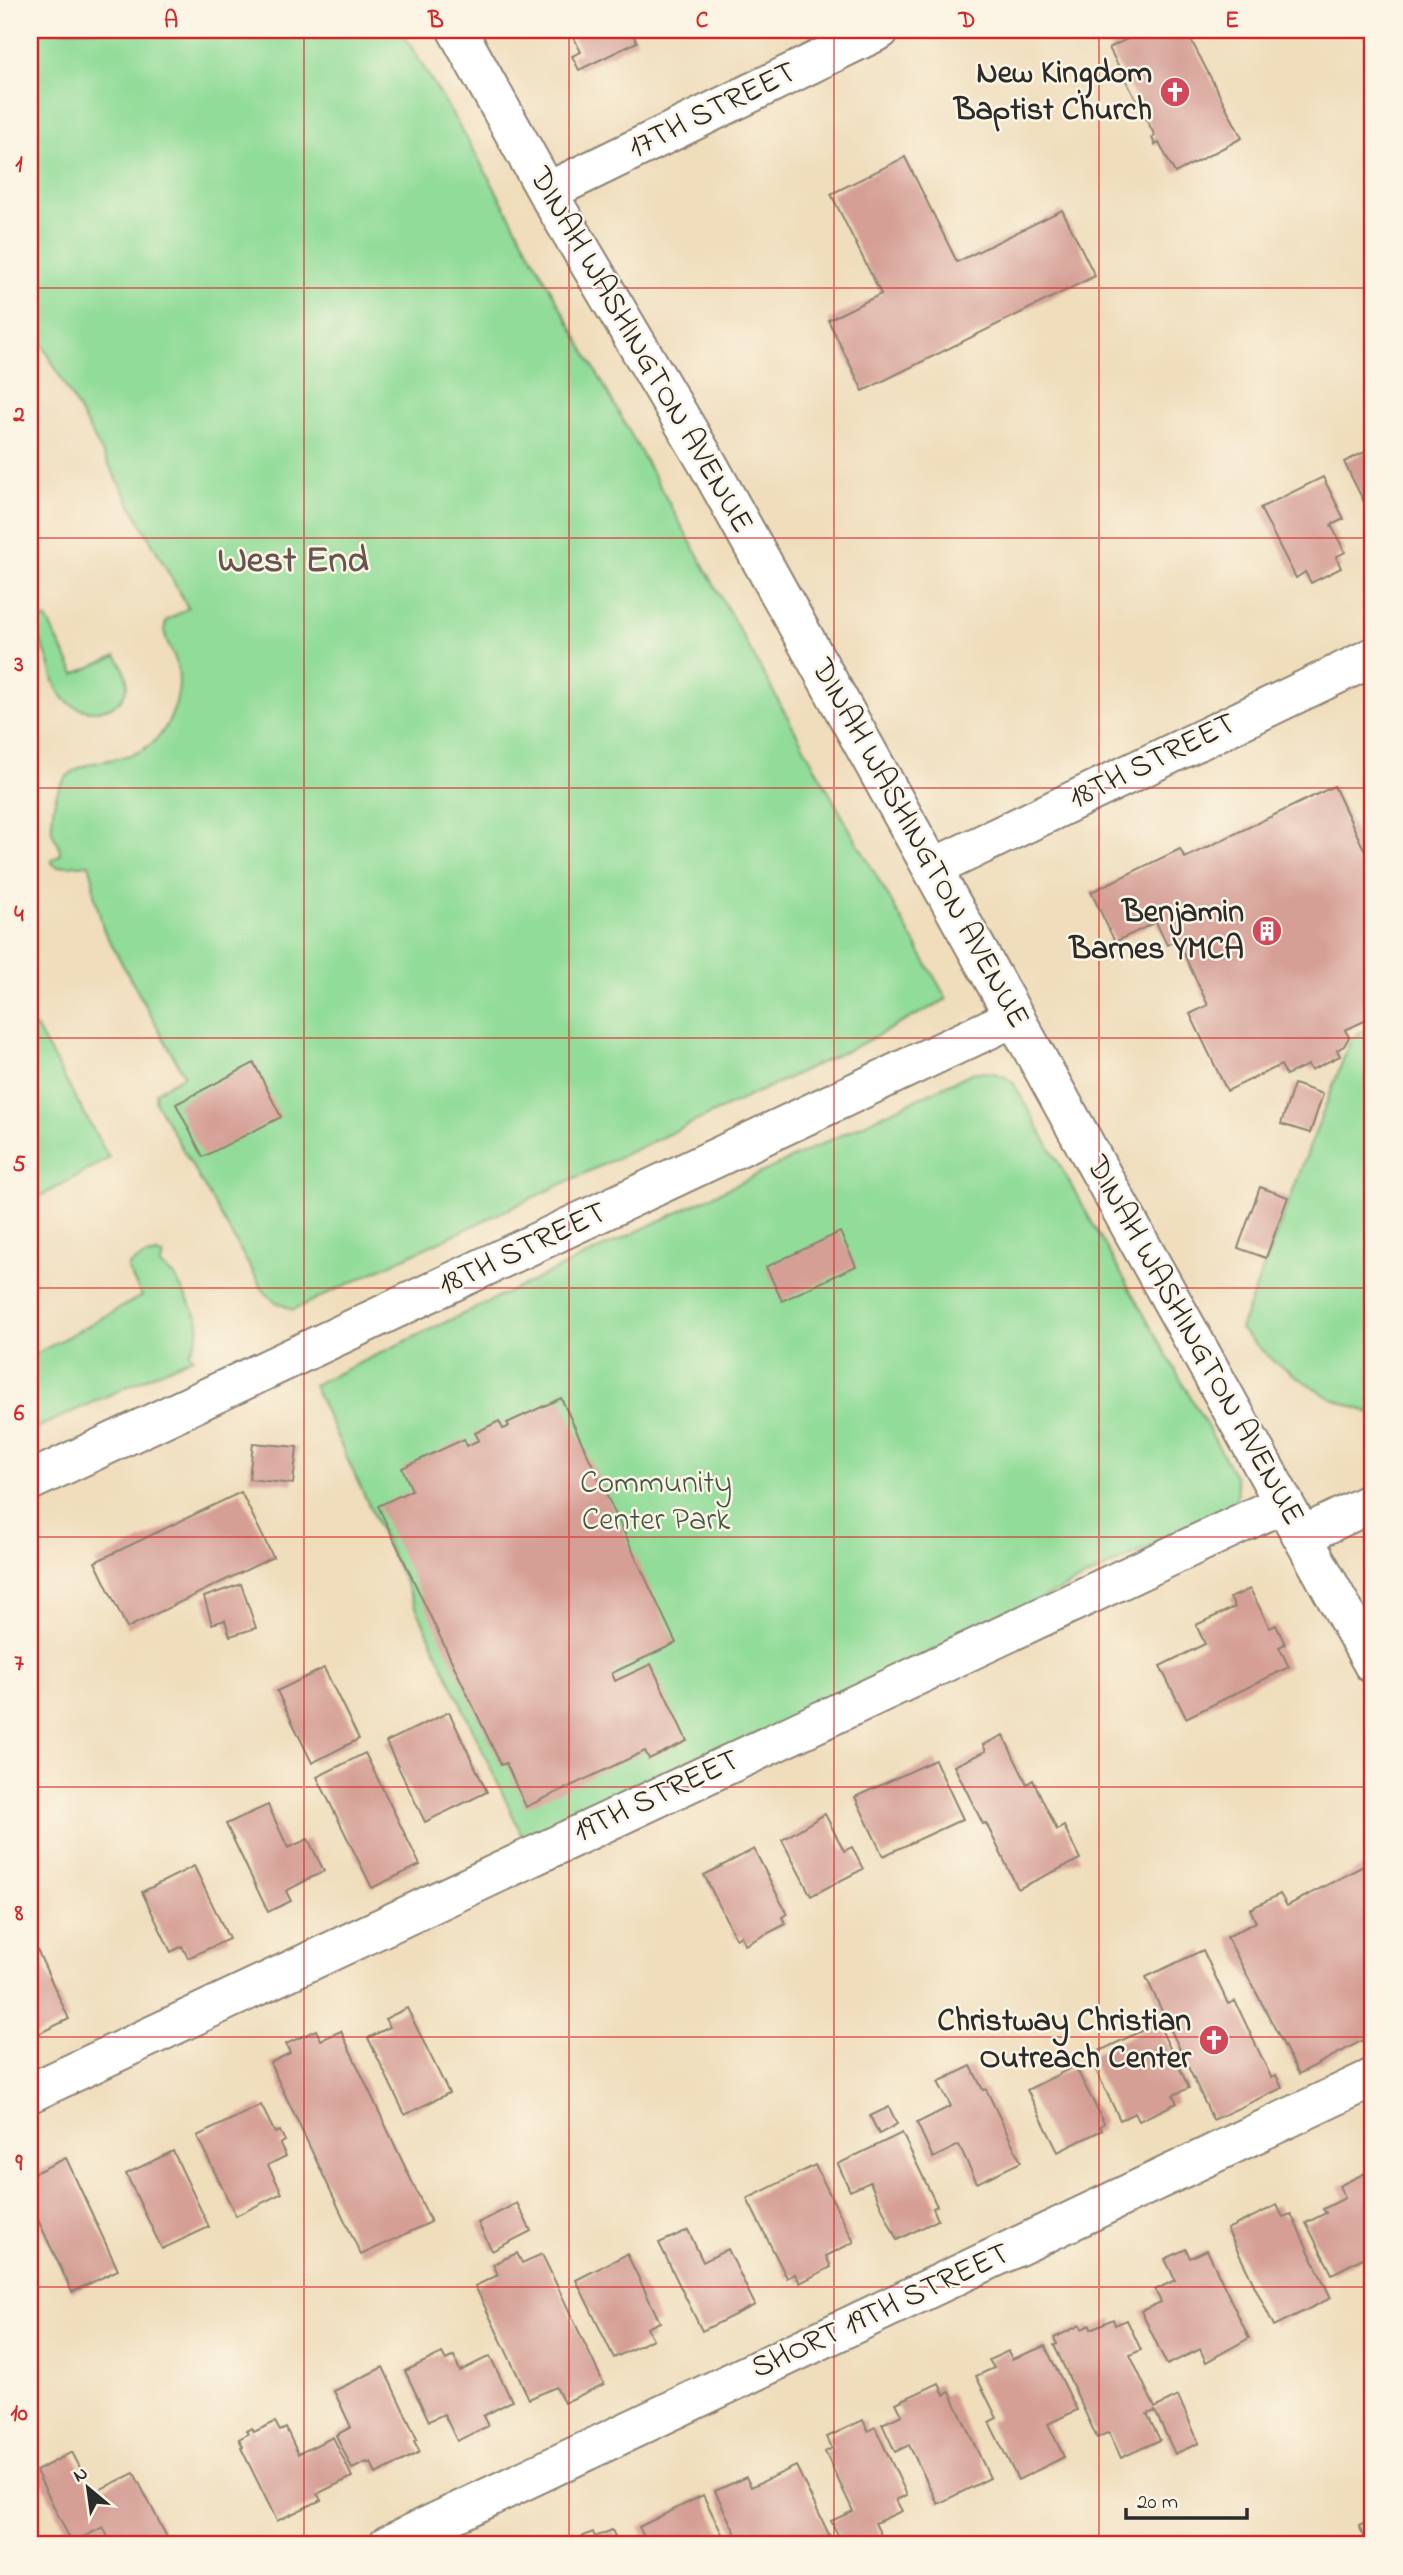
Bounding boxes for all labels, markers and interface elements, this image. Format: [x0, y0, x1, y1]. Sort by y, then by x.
text: A [164, 5, 178, 38]
text: B [427, 5, 444, 38]
text: C [696, 5, 709, 38]
text: D [958, 5, 975, 38]
text: E [1225, 5, 1239, 38]
street label: 17TH STREET [621, 50, 805, 172]
place label: New Kingdom Baptist Church [952, 51, 1152, 135]
church icon: New Kingdom Baptist Church [1158, 75, 1192, 109]
text: 1 [15, 149, 23, 182]
street label: DINAH WASHINGTON AVENUE [515, 158, 764, 543]
text: 2 [12, 399, 25, 432]
district label: West End [217, 534, 369, 590]
text: 3 [13, 649, 24, 682]
street label: DINAH WASHINGTON AVENUE [797, 650, 1040, 1037]
street label: 18TH STREET [1061, 701, 1245, 823]
place label: Benjamin Barnes YMCA [1067, 890, 1244, 974]
text: 4 [14, 899, 24, 932]
building icon: Benjamin Barnes YMCA [1250, 914, 1284, 948]
street label: DINAH WASHINGTON AVENUE [1072, 1147, 1315, 1534]
text: 5 [12, 1149, 26, 1182]
street label: 18TH STREET [431, 1190, 615, 1310]
text: 6 [14, 1398, 25, 1431]
park label: Community Center Park [580, 1461, 732, 1545]
text: 7 [14, 1648, 24, 1681]
street label: 19TH STREET [566, 1738, 748, 1856]
text: 8 [14, 1898, 24, 1931]
place label: Christway Christian Outreach Center [937, 1999, 1192, 2083]
church icon: Christway Christian Outreach Center [1197, 2023, 1231, 2057]
text: 9 [15, 2148, 24, 2181]
street label: SHORT 19TH STREET [744, 2231, 1018, 2393]
text: 10 [10, 2398, 28, 2431]
north arrow [52, 2452, 122, 2522]
text: N [69, 2460, 93, 2490]
scale bar [1126, 2477, 1247, 2521]
text: 20 m [1137, 2488, 1178, 2518]

